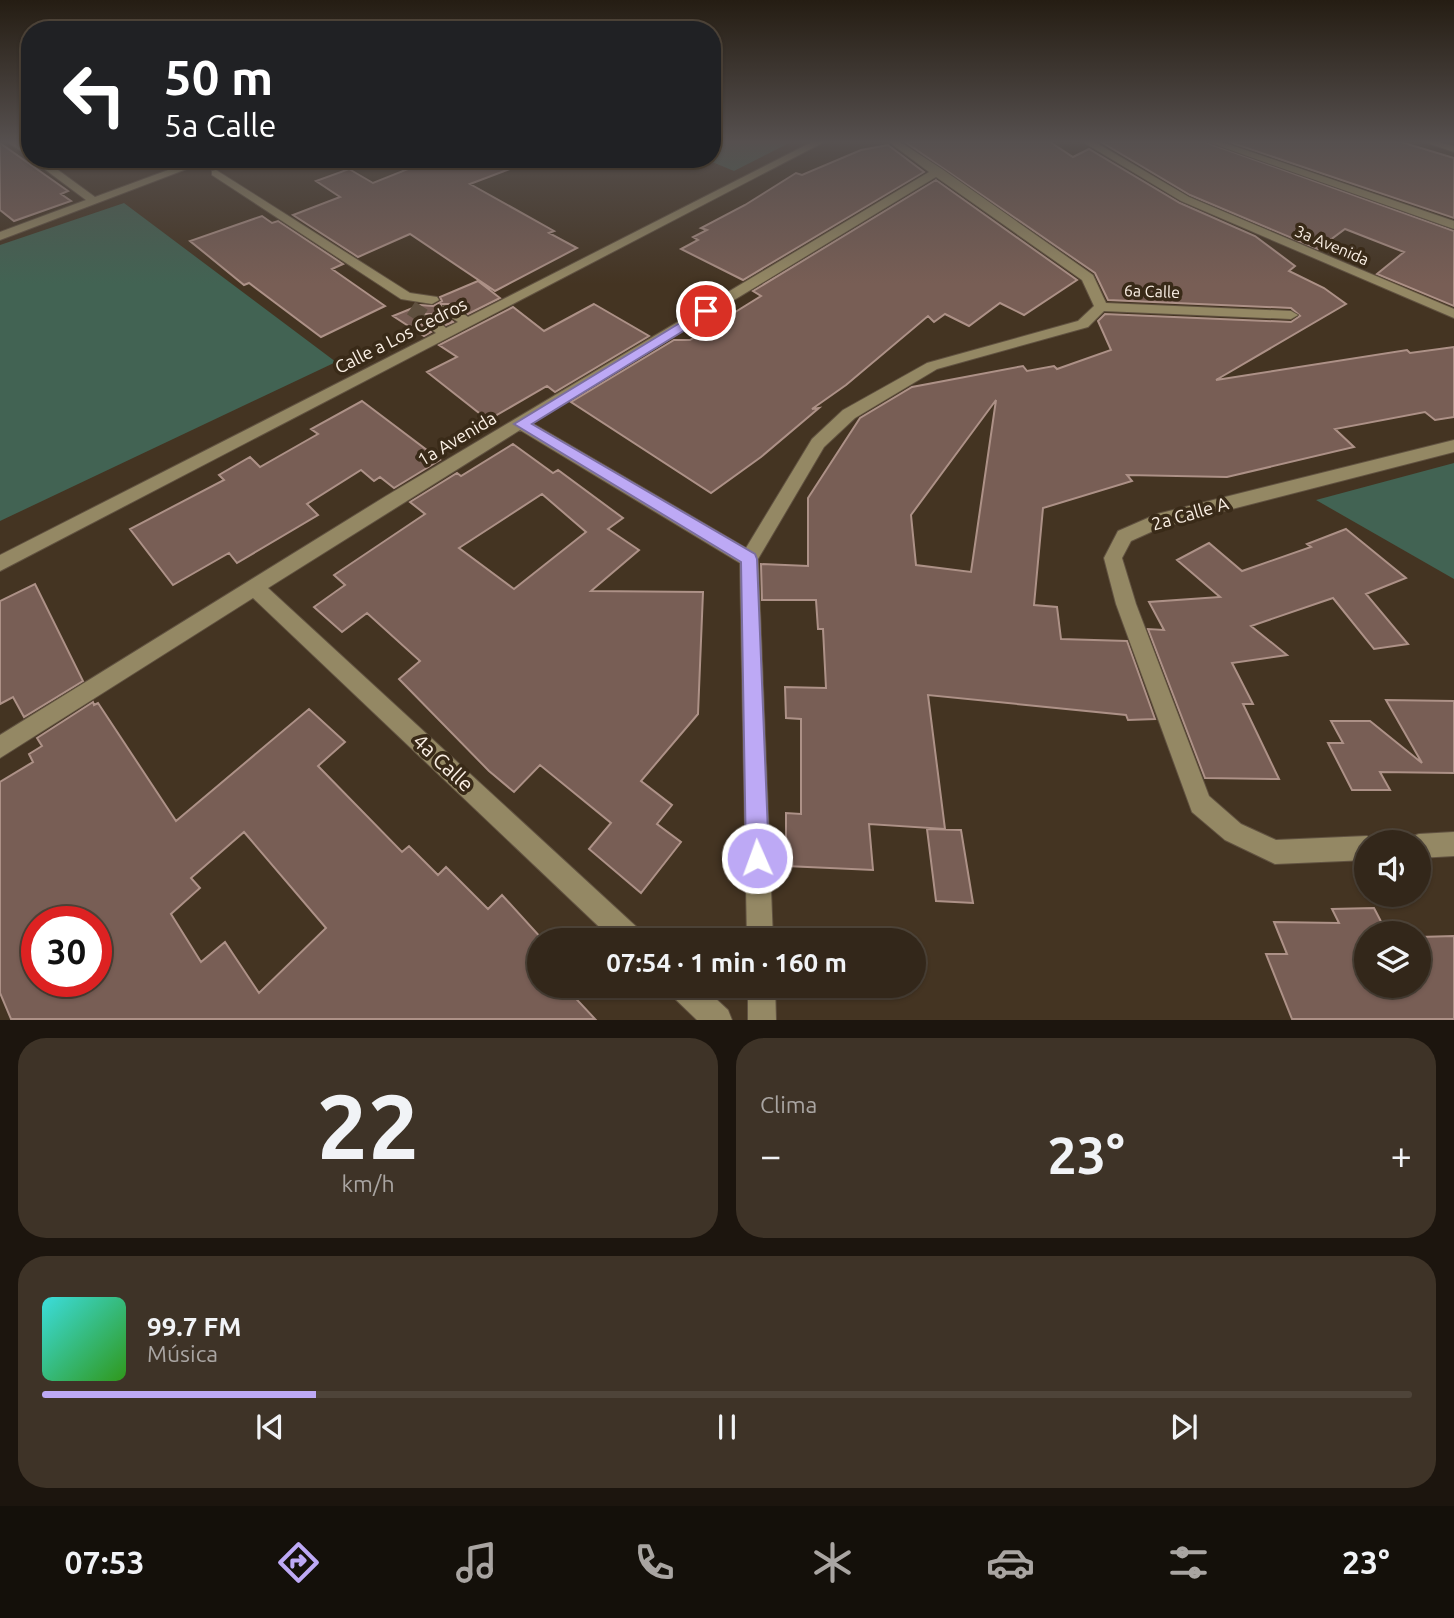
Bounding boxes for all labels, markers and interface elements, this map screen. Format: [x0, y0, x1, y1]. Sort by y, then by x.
icon: left [49, 49, 140, 140]
text: 50 m [164, 49, 273, 104]
text: 5a Calle [164, 107, 276, 143]
street label: 3a Avenida [1292, 221, 1372, 269]
pin [676, 281, 736, 341]
street label: 6a Calle [1124, 281, 1180, 301]
icon: arrive [687, 292, 725, 330]
street label: Calle a Los Cedros [331, 293, 470, 377]
street label: 1a Avenida [414, 407, 499, 469]
street label: 2a Calle A [1149, 492, 1231, 534]
street label: 4a Calle [409, 728, 479, 796]
position arrow [720, 821, 794, 895]
map controls [1354, 830, 1431, 998]
button: sound [1354, 830, 1431, 907]
speed limit sign: 30 [21, 906, 112, 997]
button: layers [1354, 921, 1431, 998]
text: 07:54 · 1 min · 160 m [606, 948, 847, 977]
text: 22 [317, 1074, 419, 1176]
text: Clima [760, 1092, 817, 1117]
text: 23° [1047, 1126, 1125, 1184]
text: − [760, 1134, 781, 1176]
text: + [1391, 1134, 1412, 1176]
text: km/h [341, 1171, 395, 1196]
text: 99.7 FM [147, 1312, 241, 1341]
text: Música [147, 1341, 218, 1366]
icon: previous [251, 1408, 289, 1446]
icon: pause [708, 1408, 746, 1446]
icon: next [1165, 1408, 1203, 1446]
icon: directions [274, 1538, 323, 1587]
icon: music [452, 1538, 501, 1587]
icon: phone [630, 1538, 679, 1587]
icon: climate [808, 1538, 857, 1587]
icon: car [986, 1538, 1035, 1587]
icon: filters [1164, 1538, 1213, 1587]
text: 07:53 [65, 1544, 145, 1580]
text: 23° [1342, 1544, 1389, 1580]

